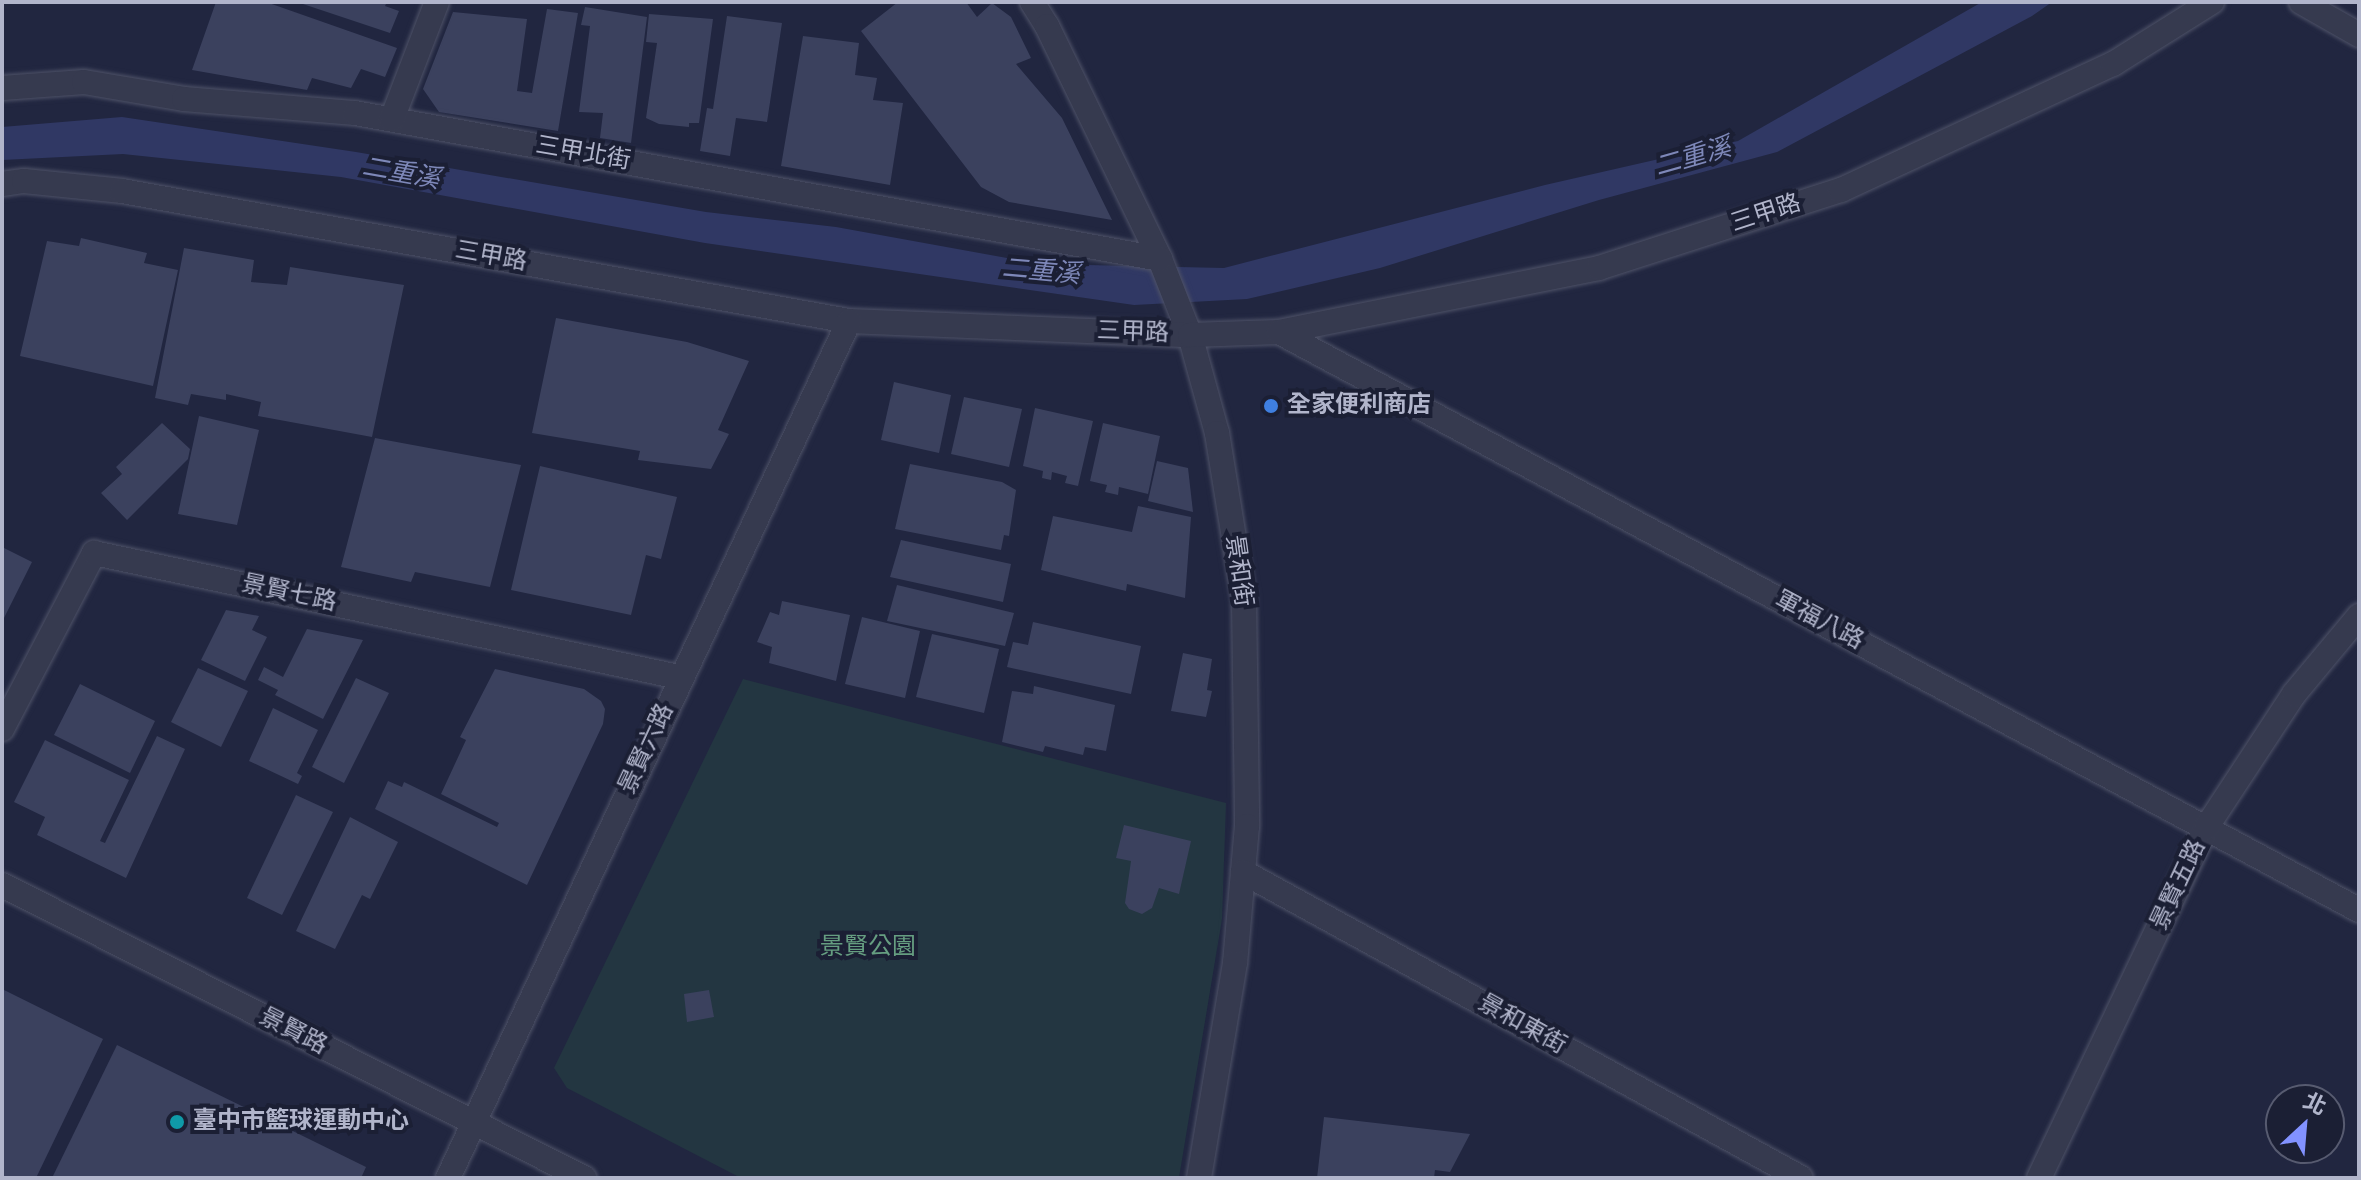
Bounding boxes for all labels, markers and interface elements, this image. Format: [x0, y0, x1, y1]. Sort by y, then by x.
street label: 三甲北街 [533, 131, 633, 177]
water label: 二重溪 [1651, 132, 1735, 184]
water label: 二重溪 [360, 152, 442, 196]
street label: 三甲路 [1727, 189, 1805, 239]
street label: 三甲路 [453, 237, 529, 277]
water label: 二重溪 [1001, 253, 1081, 291]
street label: 三甲路 [1097, 317, 1169, 349]
place label: 全家便利商店 [1287, 392, 1431, 420]
marker: 全家便利商店 [1262, 397, 1280, 415]
street label: 景和街 [1219, 533, 1257, 609]
street label: 景賢七路 [239, 570, 339, 618]
street label: 軍福八路 [1770, 586, 1868, 656]
street label: 景賢六路 [614, 699, 680, 799]
street label: 景賢五路 [2146, 835, 2212, 935]
park label: 景賢公園 [820, 934, 916, 962]
street label: 景和東街 [1473, 989, 1571, 1061]
street label: 景賢路 [254, 1003, 332, 1061]
north arrow [2265, 1084, 2345, 1164]
text: 北 [2300, 1090, 2329, 1119]
place label: 臺中市籃球運動中心 [193, 1108, 409, 1136]
marker: 臺中市籃球運動中心 [168, 1113, 186, 1131]

